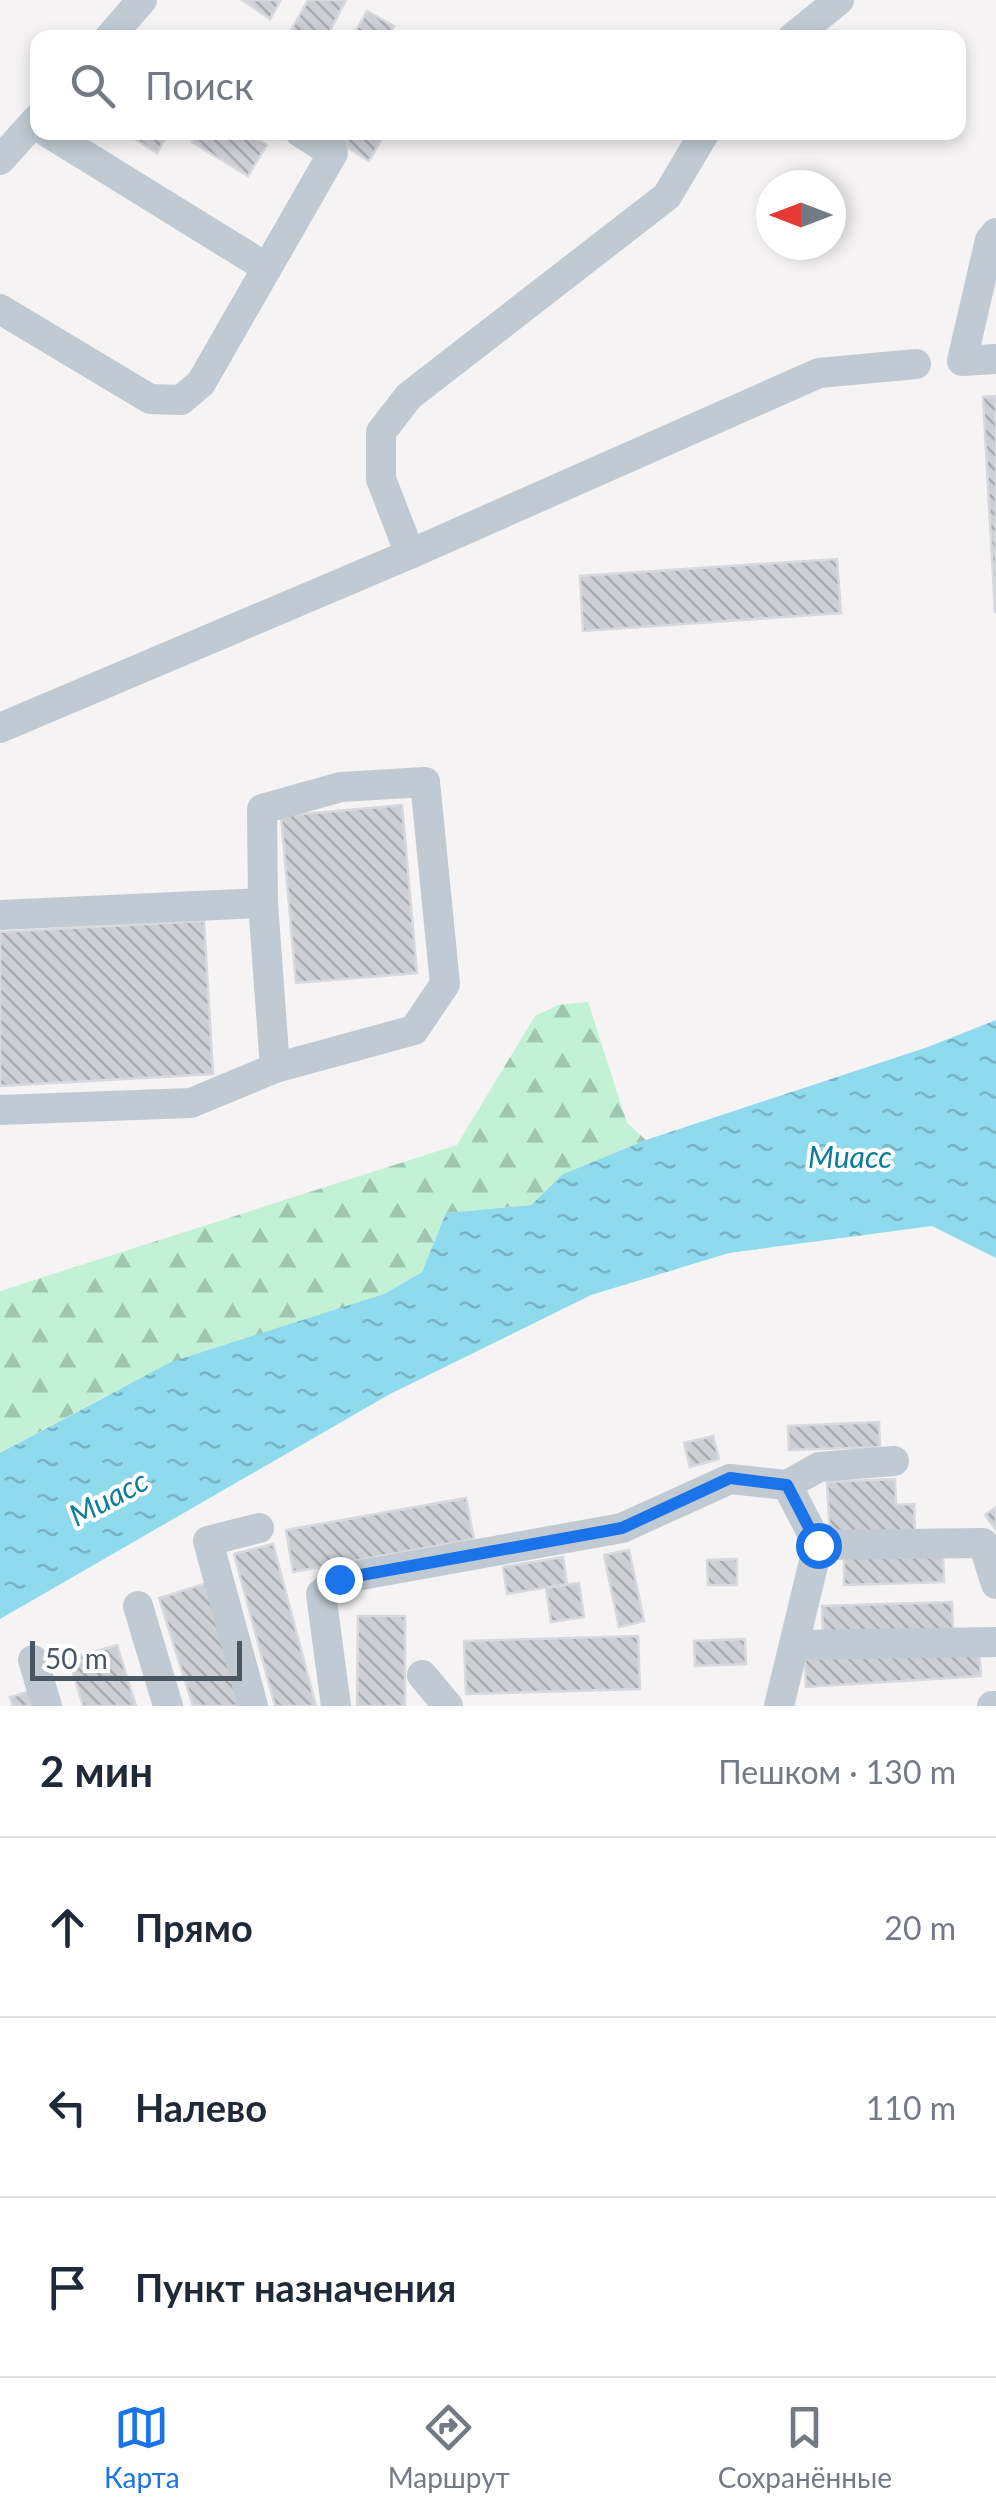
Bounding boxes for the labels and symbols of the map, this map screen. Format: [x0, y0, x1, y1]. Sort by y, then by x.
north arrow [756, 170, 846, 260]
water label: Миасс [808, 1138, 892, 1174]
water label: Миасс [63, 1461, 153, 1533]
route start [796, 1523, 842, 1569]
route end [317, 1557, 363, 1603]
scale bar [30, 1636, 242, 1680]

